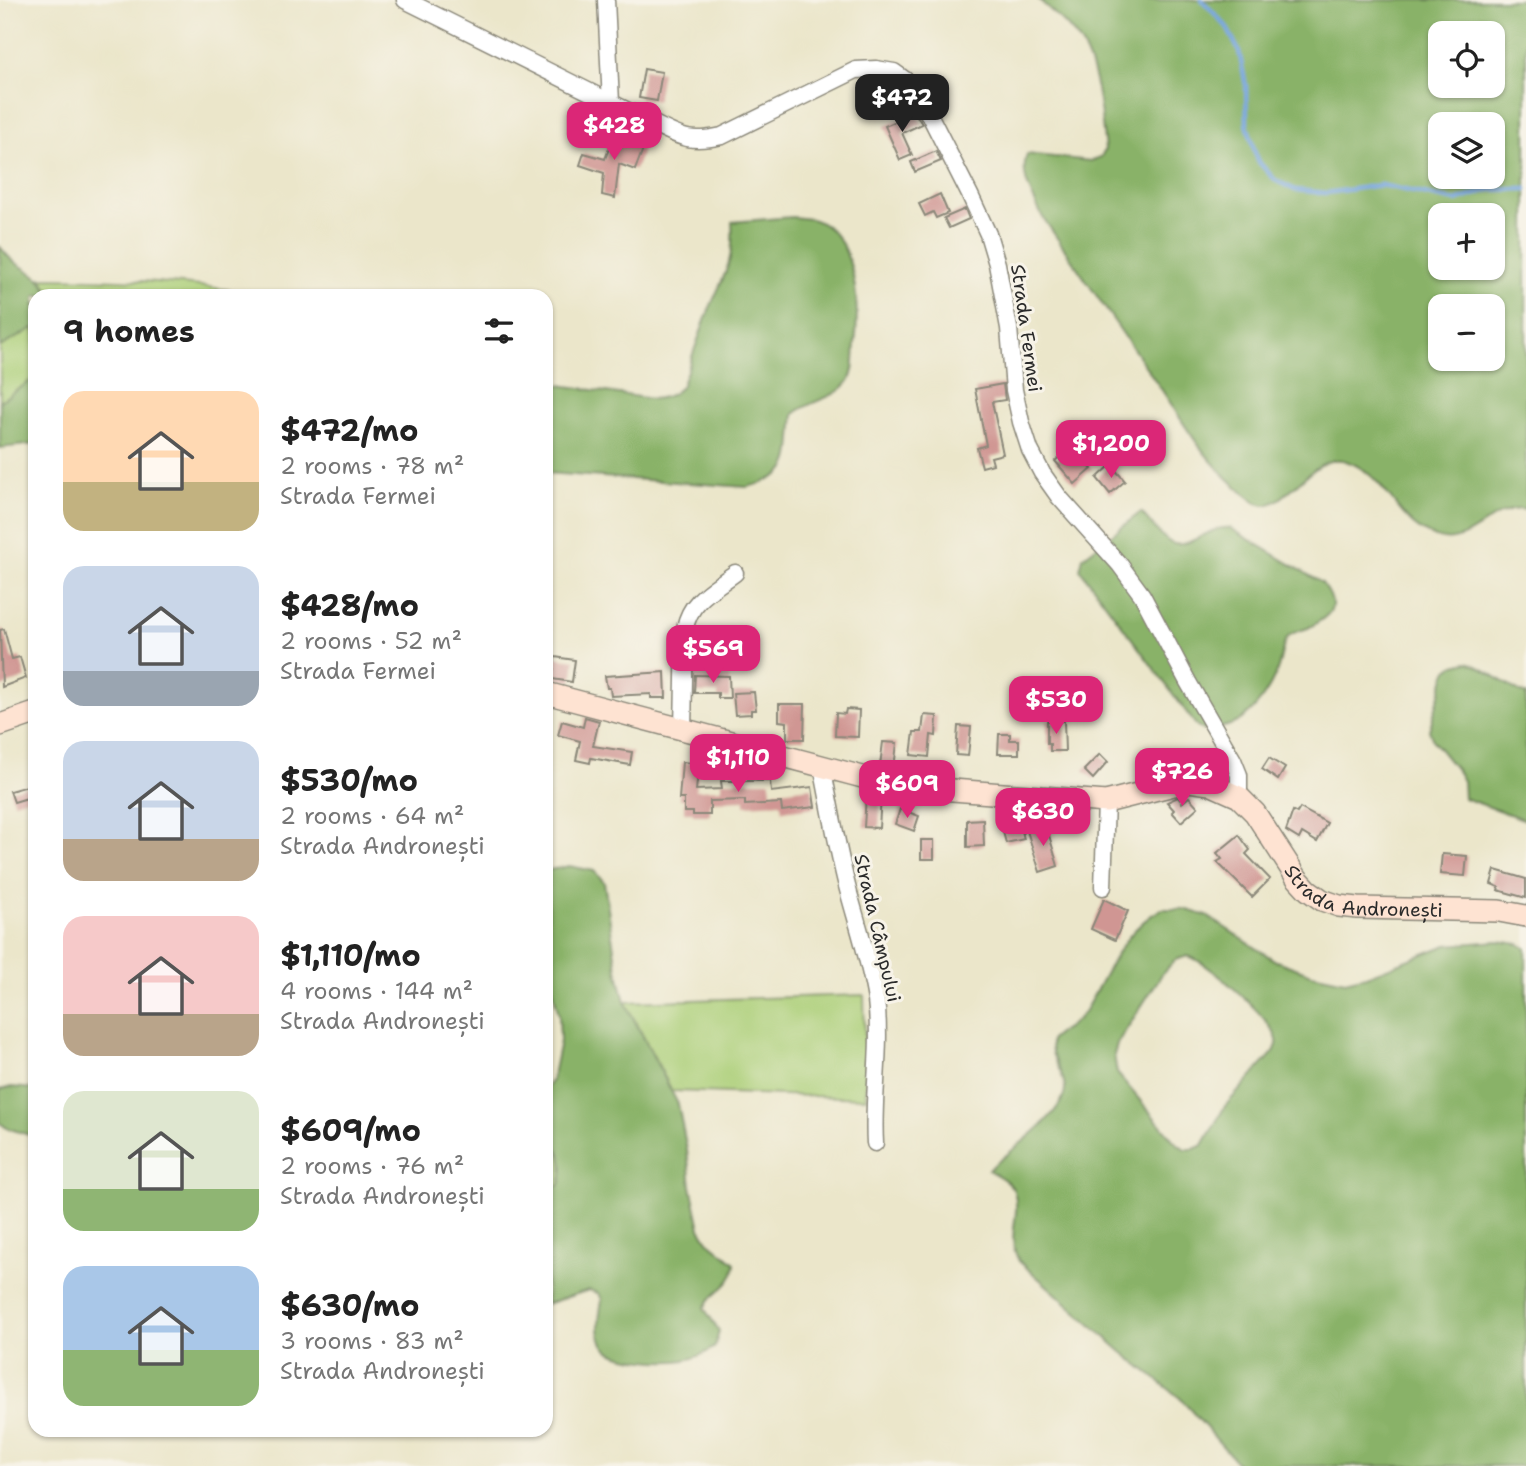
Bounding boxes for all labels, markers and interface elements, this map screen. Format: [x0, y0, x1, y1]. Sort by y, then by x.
map controls [1428, 21, 1505, 371]
button: locate [1428, 21, 1505, 98]
pin: $472 [861, 74, 943, 134]
text: $472 [871, 82, 933, 112]
pin: $428 [573, 102, 655, 162]
text: $428 [583, 110, 645, 140]
button: layers [1428, 112, 1505, 189]
button: + [1428, 203, 1505, 280]
street label: Strada Fermei [1005, 263, 1048, 394]
button: − [1428, 294, 1505, 371]
text: 9 homes [63, 311, 195, 352]
icon: filters [480, 312, 518, 350]
text: $472/mo [280, 410, 419, 451]
icon: home [119, 419, 203, 503]
pin: $1,200 [1054, 420, 1168, 480]
text: $1,200 [1072, 428, 1150, 458]
text: 2 rooms · 78 m² [280, 451, 464, 481]
text: Strada Fermei [280, 481, 436, 511]
text: $428/mo [280, 585, 419, 626]
icon: home [119, 594, 203, 678]
text: 2 rooms · 52 m² [280, 626, 462, 656]
pin: $569 [672, 626, 754, 685]
text: $569 [682, 633, 744, 663]
text: Strada Fermei [280, 656, 436, 686]
pin: $530 [1015, 676, 1097, 736]
text: $530 [1025, 684, 1087, 714]
pin: $1,110 [681, 734, 795, 794]
text: $1,110 [706, 742, 770, 772]
pin: $726 [1141, 748, 1223, 808]
text: $726 [1151, 756, 1213, 786]
text: $530/mo [280, 760, 418, 801]
pin: $609 [866, 760, 948, 820]
text: $609 [875, 768, 939, 798]
icon: home [119, 769, 203, 853]
pin: $630 [1002, 788, 1084, 848]
text: $630 [1011, 796, 1075, 826]
text: 2 rooms · 64 m² [280, 801, 464, 831]
text: Strada Andronești [280, 831, 485, 861]
street label: Strada Câmpului [848, 852, 907, 1005]
street label: Strada Andronești [1279, 860, 1443, 924]
text: $1,110/mo [280, 935, 421, 976]
icon: home [119, 944, 203, 1028]
text: 4 rooms · 144 m² [280, 976, 473, 1006]
text: Strada Andronești [280, 1006, 485, 1036]
text: $609/mo [280, 1110, 421, 1151]
icon: home [119, 1119, 203, 1203]
text: 2 rooms · 76 m² [280, 1151, 464, 1181]
text: Strada Andronești [280, 1181, 485, 1211]
text: $630/mo [280, 1285, 420, 1326]
icon: home [119, 1294, 203, 1378]
text: 3 rooms · 83 m² [280, 1326, 464, 1356]
text: Strada Andronești [280, 1356, 485, 1386]

